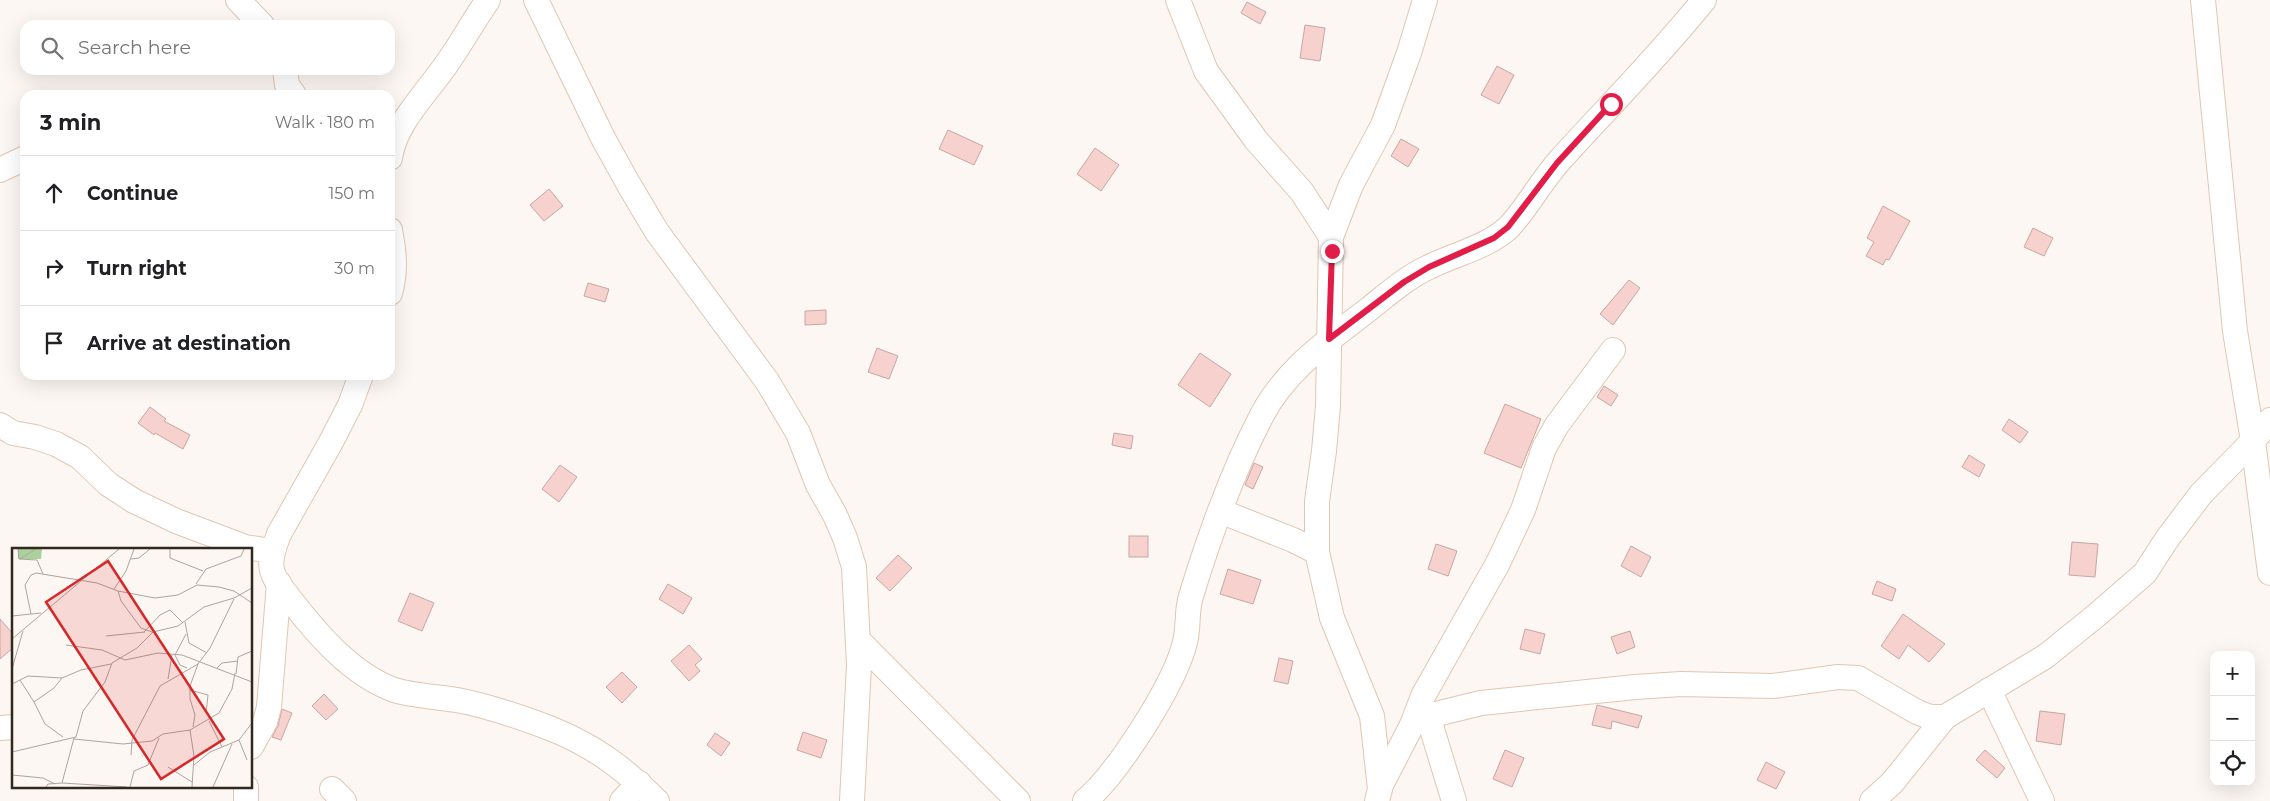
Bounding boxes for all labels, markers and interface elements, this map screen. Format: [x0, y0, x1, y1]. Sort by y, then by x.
search box [20, 20, 395, 75]
icon: search [38, 34, 66, 62]
text: Search here [78, 36, 191, 59]
route start [1600, 93, 1623, 116]
text: 3 min [40, 110, 101, 135]
text: Walk · 180 m [275, 113, 375, 132]
icon: ahead [40, 179, 68, 207]
text: Continue [87, 182, 178, 205]
text: 150 m [328, 184, 375, 203]
route end [1321, 240, 1344, 263]
icon: right [40, 254, 68, 282]
text: Turn right [87, 257, 187, 280]
text: 30 m [334, 259, 375, 278]
icon: arrive [40, 329, 68, 357]
text: Arrive at destination [87, 332, 291, 355]
inset map [12, 548, 252, 788]
map controls [2210, 651, 2255, 786]
button: + [2210, 651, 2255, 696]
button: − [2210, 696, 2255, 741]
button: locate [2210, 741, 2255, 786]

